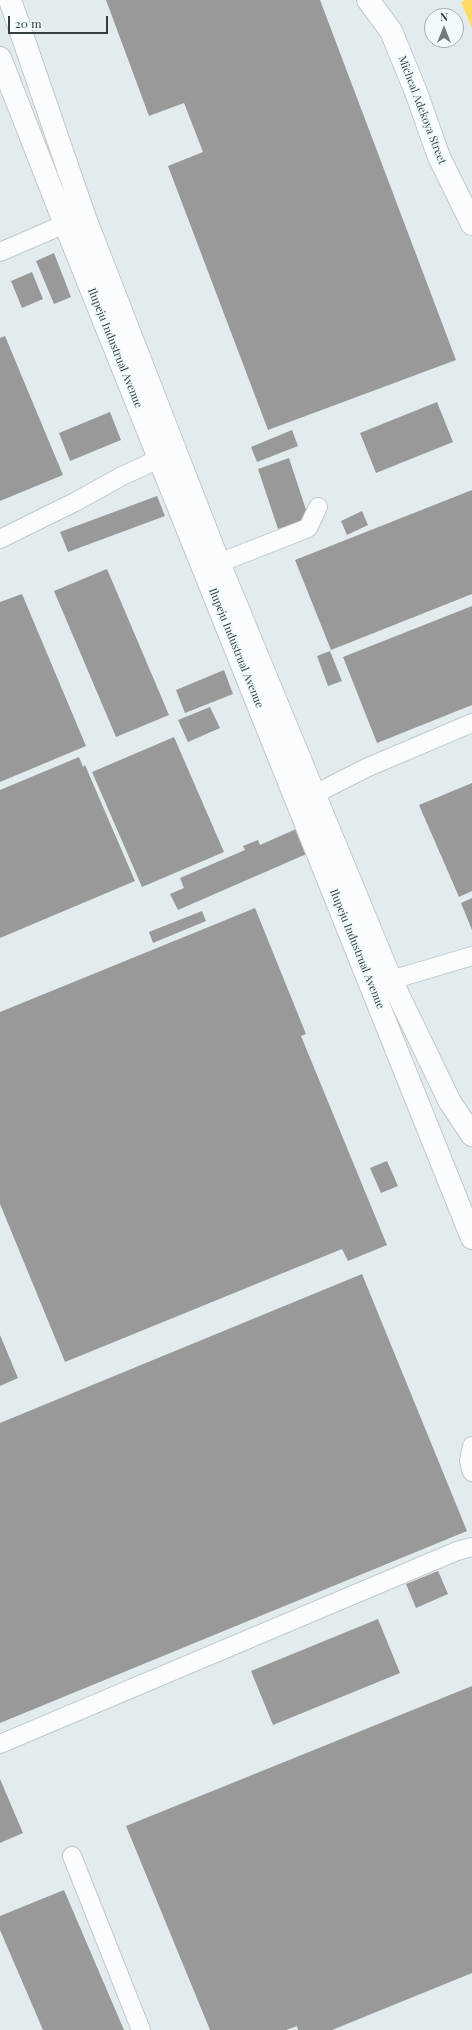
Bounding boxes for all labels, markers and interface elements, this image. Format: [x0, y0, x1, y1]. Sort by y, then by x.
scale bar [10, 8, 110, 34]
north arrow [424, 8, 464, 48]
text: N [440, 9, 448, 24]
text: 20 m [15, 15, 42, 31]
street label: Micheal Adekoya Street [395, 54, 449, 166]
street label: Ilupeju Industrual Avenue [85, 286, 145, 410]
street label: Ilupeju Industrual Avenue [206, 586, 266, 710]
street label: Ilupeju Industrual Avenue [327, 887, 387, 1011]

